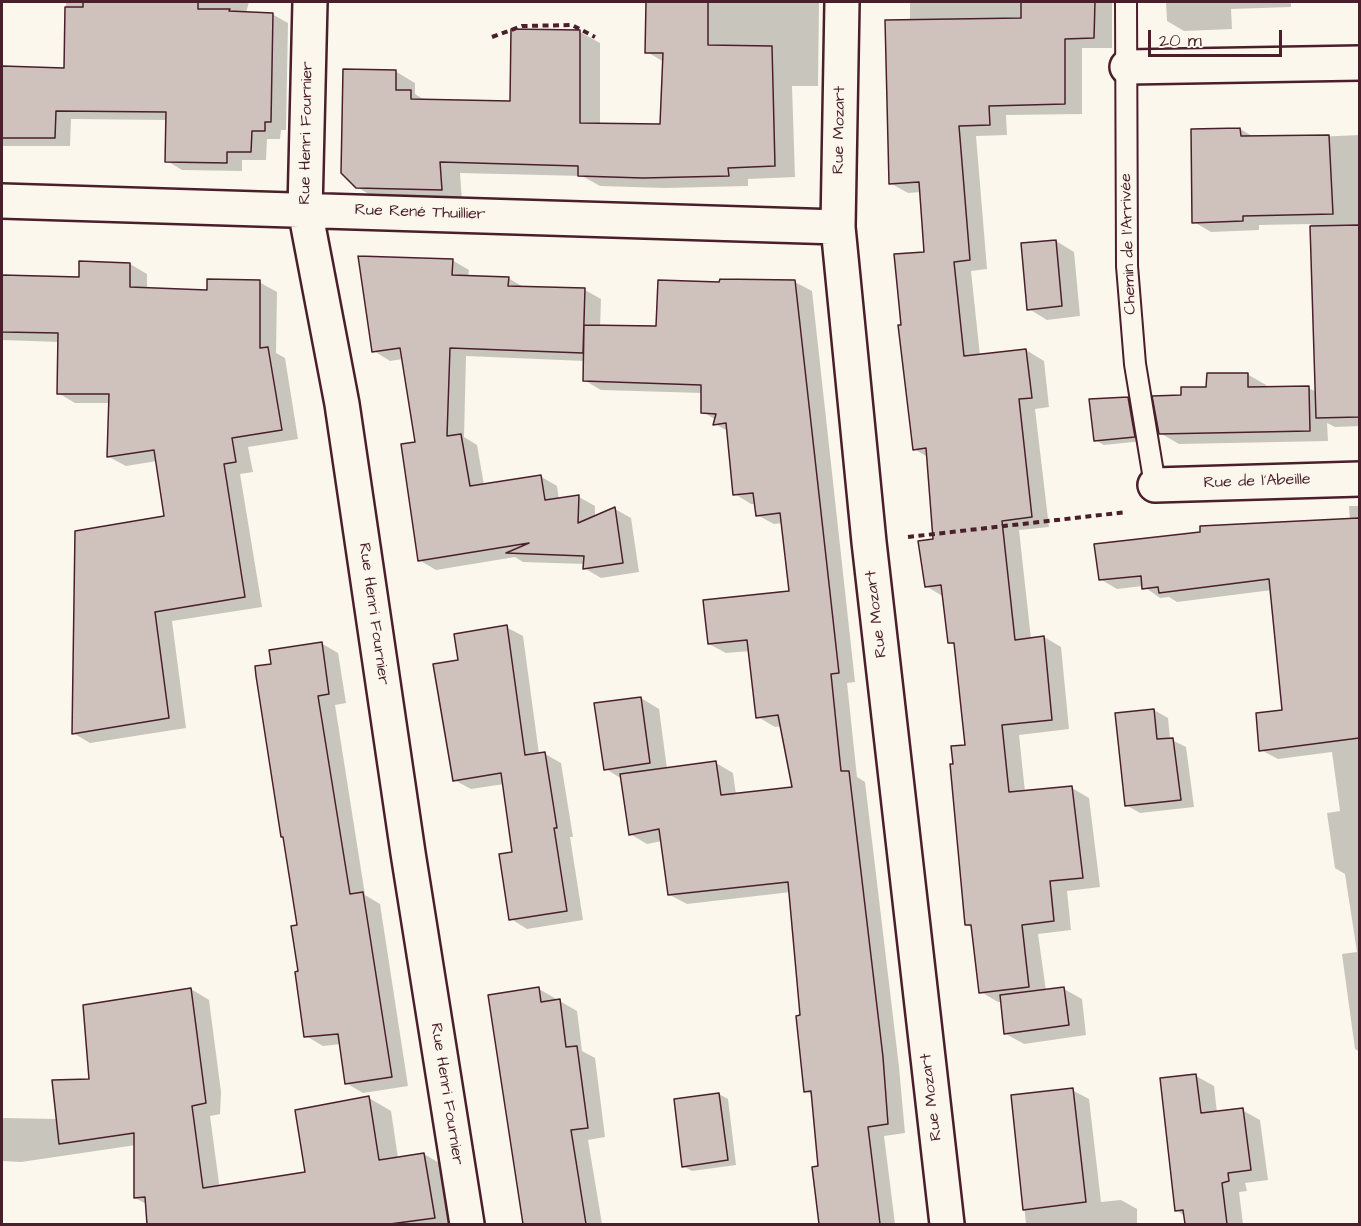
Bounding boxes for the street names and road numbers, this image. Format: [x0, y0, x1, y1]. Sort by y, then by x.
street label: Rue Henri Fournier [296, 61, 318, 205]
street label: Rue Mozart [830, 86, 850, 174]
street label: Chemin de l'Arrivée [1117, 173, 1141, 315]
street label: Rue René Thuillier [354, 201, 486, 225]
street label: Rue de l'Abeille [1203, 471, 1311, 493]
street label: Rue Henri Fournier [354, 542, 392, 686]
street label: Rue Mozart [862, 569, 892, 659]
street label: Rue Henri Fournier [425, 1022, 467, 1166]
street label: Rue Mozart [917, 1052, 947, 1142]

